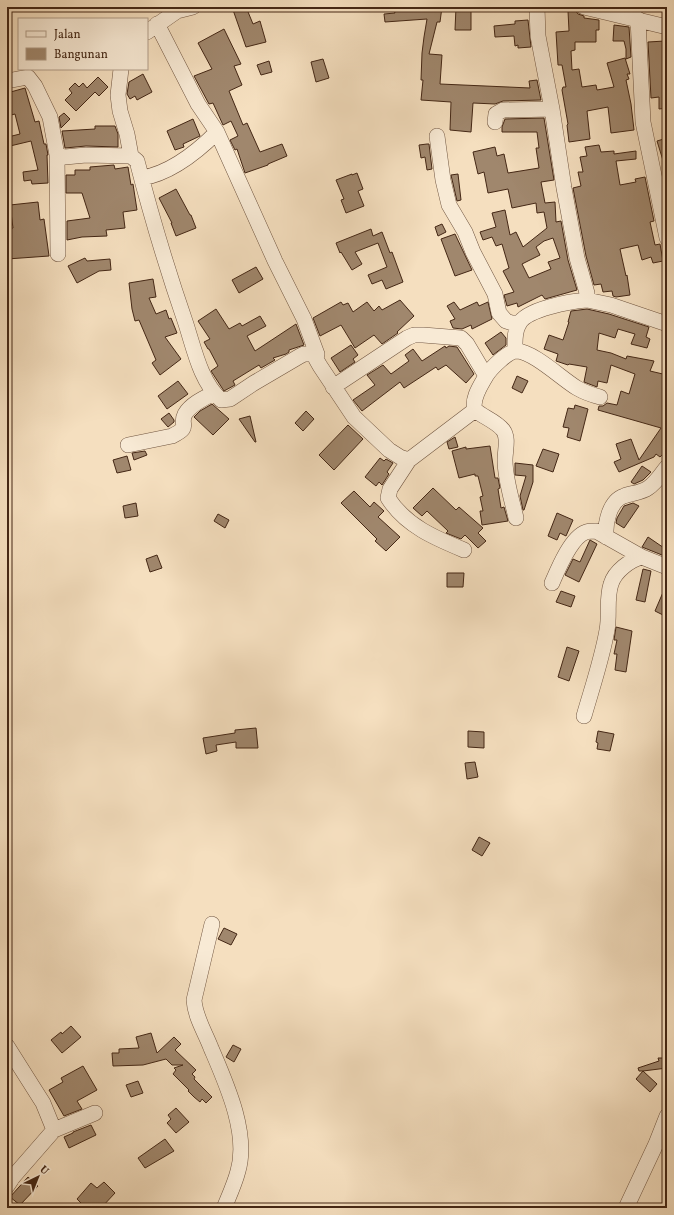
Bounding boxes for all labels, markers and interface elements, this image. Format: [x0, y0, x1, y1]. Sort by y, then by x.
legend [18, 18, 148, 70]
text: Jalan [54, 27, 81, 43]
text: Bangunan [54, 47, 108, 63]
north arrow [18, 1157, 58, 1197]
text: U [36, 1163, 52, 1179]

